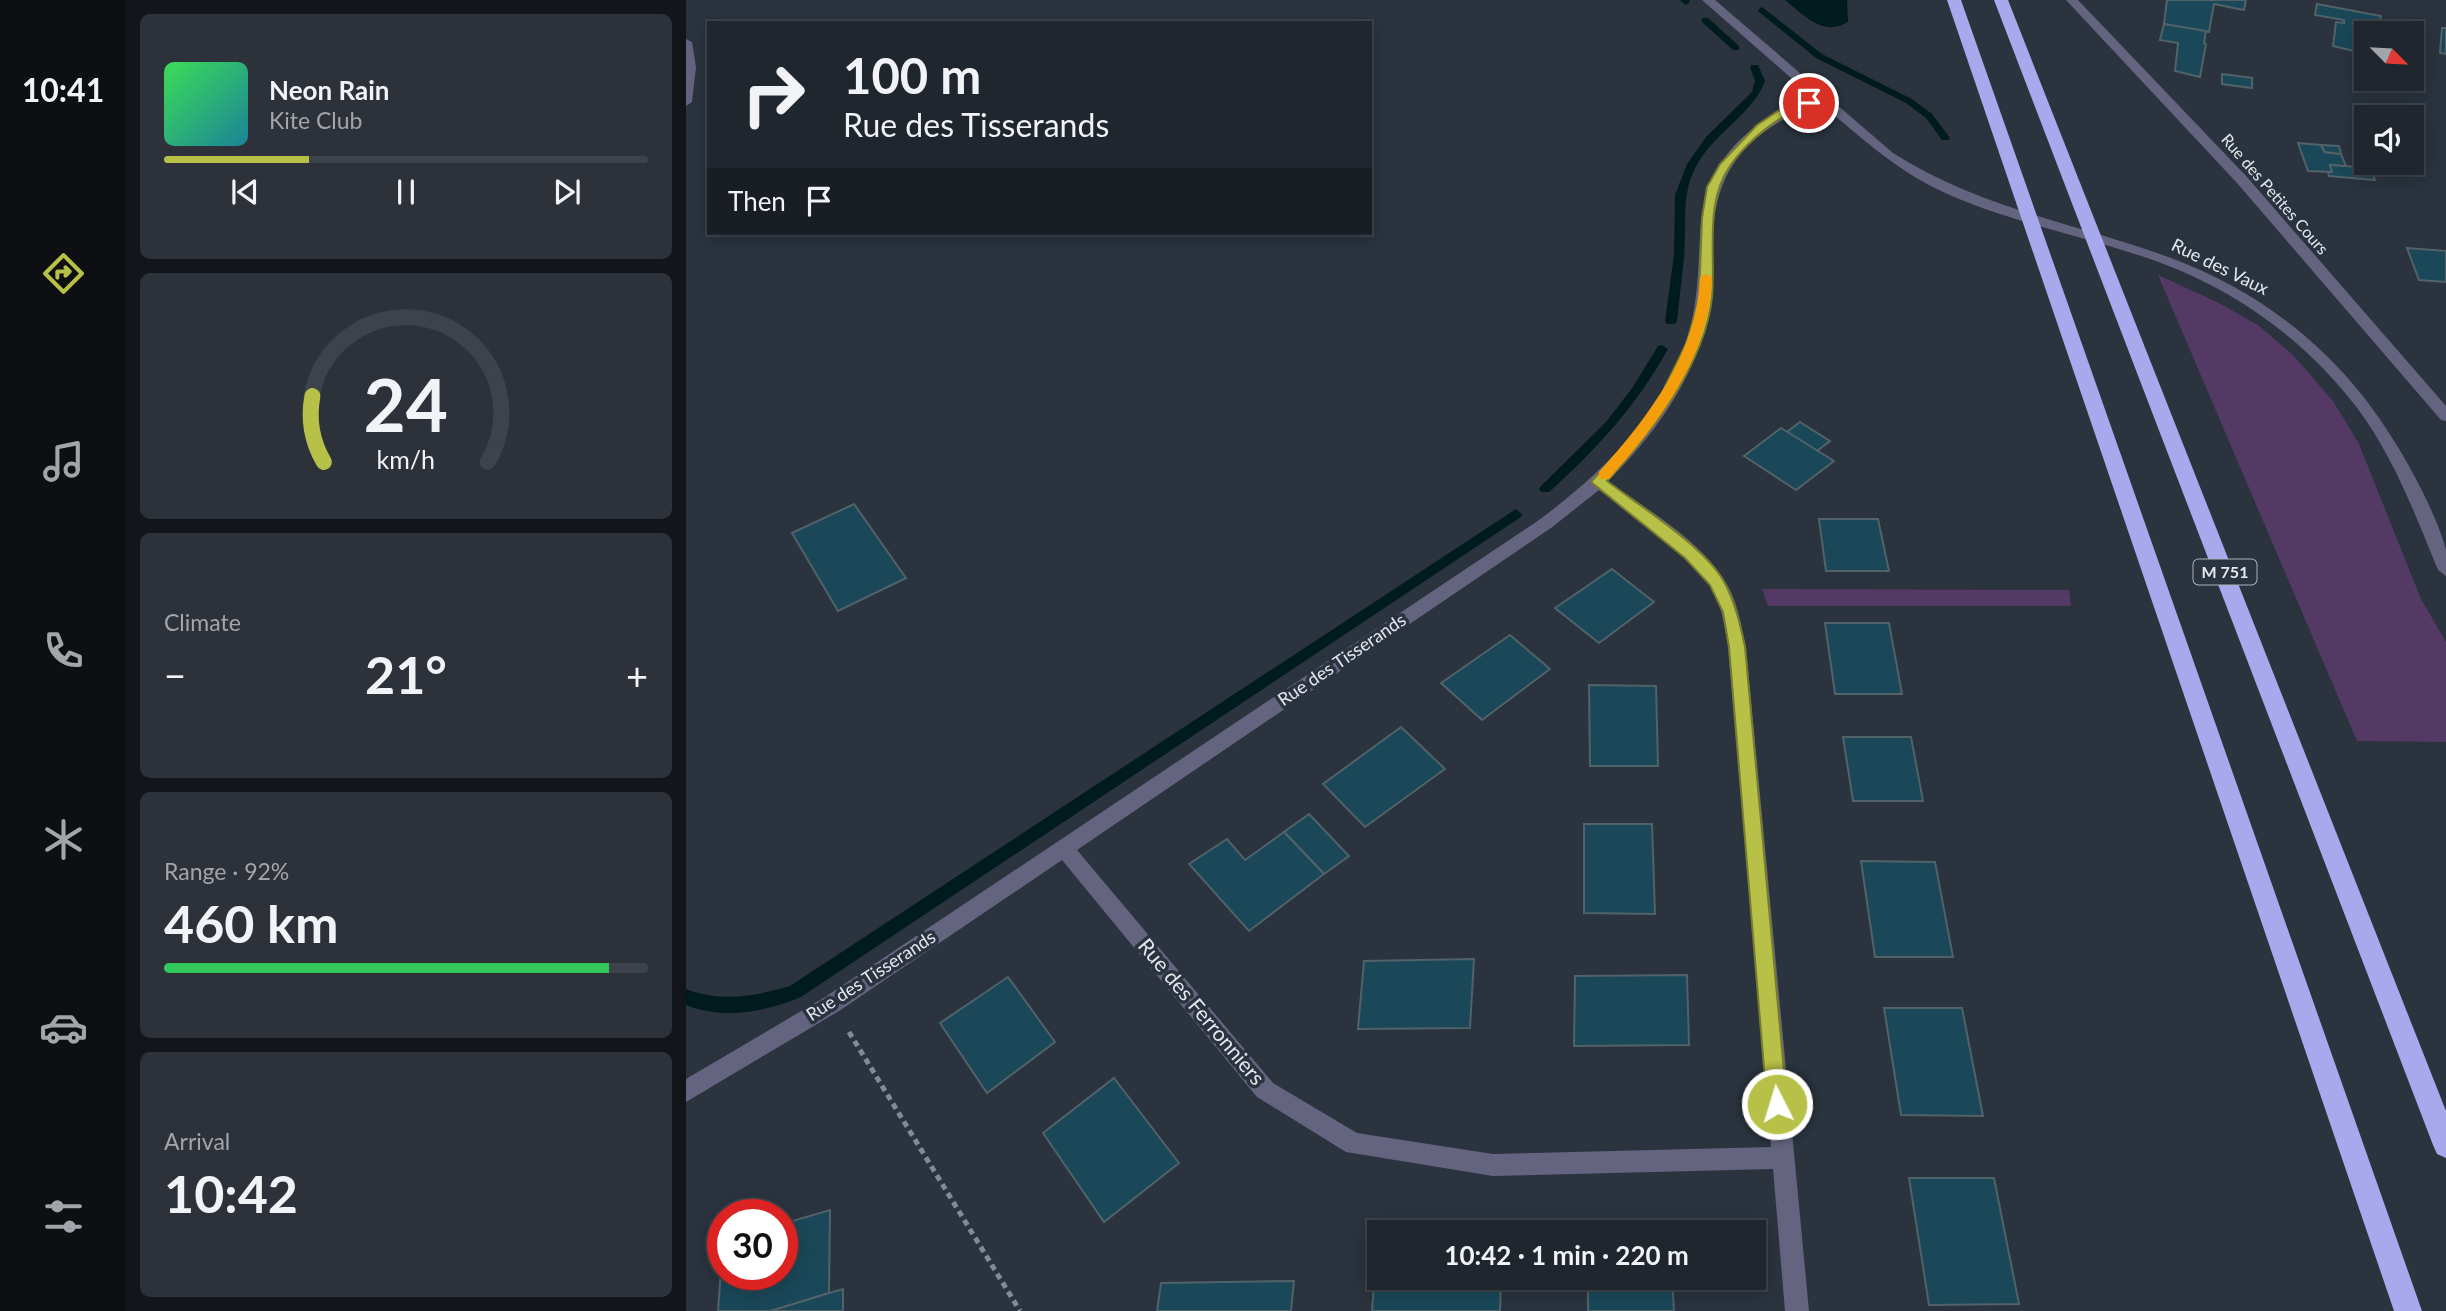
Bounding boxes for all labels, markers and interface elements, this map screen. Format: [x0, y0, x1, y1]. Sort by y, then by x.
north arrow [2354, 21, 2424, 91]
map controls [2354, 21, 2424, 175]
text: 100 m [843, 46, 981, 104]
icon: right [728, 49, 819, 140]
text: 10:41 [22, 70, 104, 109]
pin [1779, 73, 1839, 133]
text: Neon Rain [269, 74, 389, 106]
icon: arrive [1790, 84, 1828, 122]
text: Rue des Tisserands [843, 105, 1109, 144]
button: sound [2354, 105, 2424, 175]
text: Kite Club [269, 106, 362, 134]
street label: Rue des Petites Cours [2218, 130, 2333, 258]
icon: previous [226, 173, 264, 211]
icon: pause [387, 173, 425, 211]
icon: next [548, 173, 586, 211]
icon: arrive [800, 182, 838, 220]
text: Then [728, 185, 786, 217]
street label: Rue des Vaux [2168, 233, 2273, 299]
icon: directions [39, 249, 88, 298]
text: 24 [364, 361, 448, 449]
icon: music [39, 437, 88, 486]
text: km/h [377, 444, 435, 474]
road number: M 751 [2194, 559, 2256, 584]
text: Climate [164, 608, 241, 636]
street label: Rue des Tisserands [1273, 608, 1410, 710]
icon: phone [39, 626, 88, 675]
text: 21° [365, 643, 447, 705]
text: − [164, 652, 186, 698]
text: + [626, 652, 648, 698]
icon: climate [39, 815, 88, 864]
text: Range · 92% [164, 857, 289, 885]
text: 460 km [164, 892, 338, 954]
street label: Rue des Tisserands [802, 925, 939, 1025]
street label: Rue des Ferronniers [1134, 933, 1271, 1089]
icon: car [39, 1003, 88, 1052]
position arrow [1740, 1067, 1814, 1141]
text: Arrival [164, 1127, 230, 1155]
text: 10:42 [164, 1162, 298, 1224]
icon: filters [39, 1192, 88, 1241]
speed limit sign: 30 [707, 1199, 798, 1290]
text: 10:42 · 1 min · 220 m [1444, 1239, 1689, 1271]

